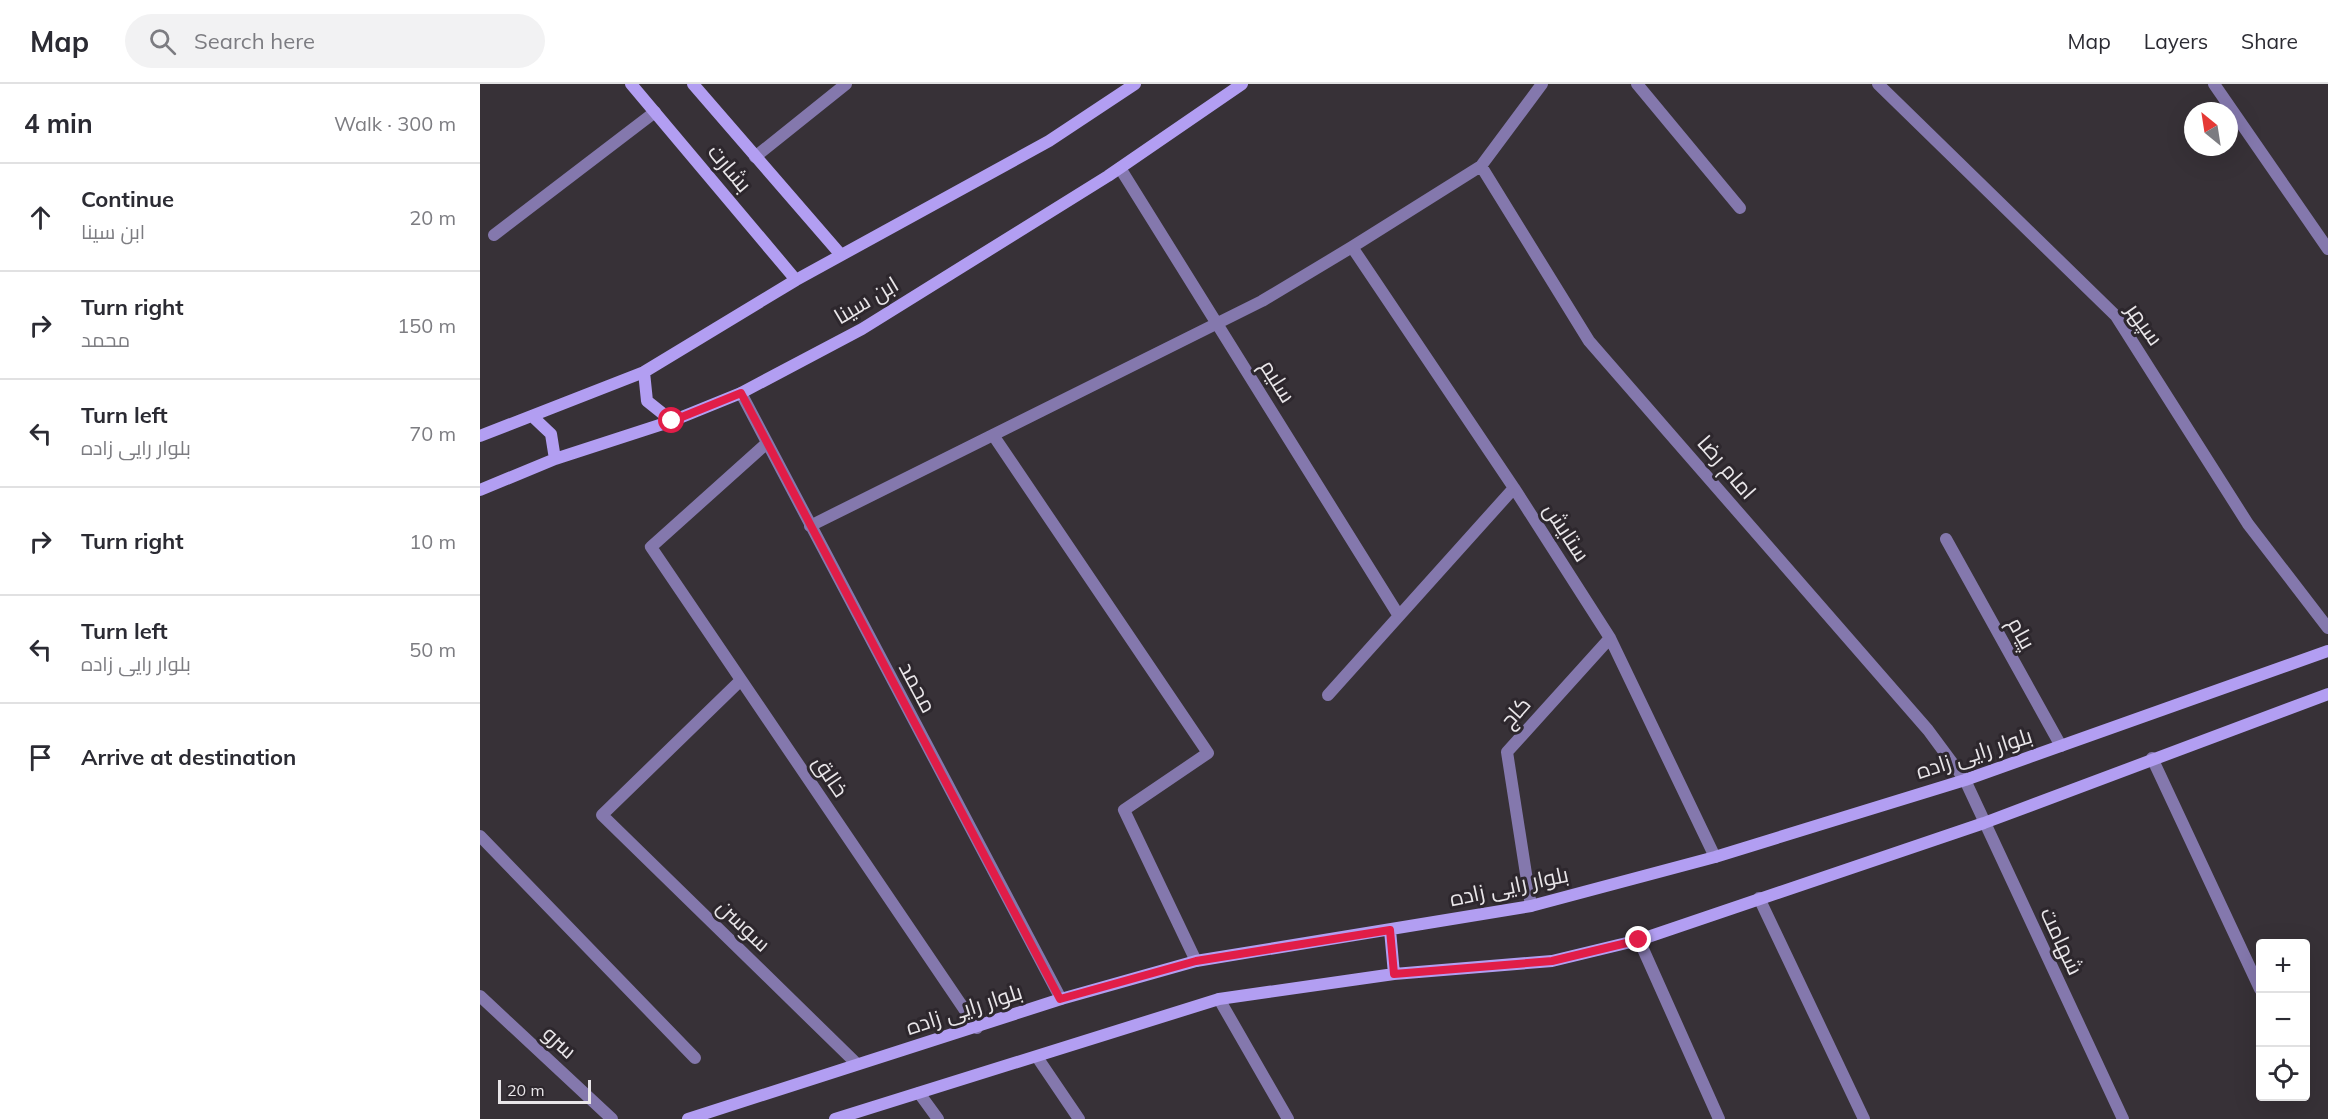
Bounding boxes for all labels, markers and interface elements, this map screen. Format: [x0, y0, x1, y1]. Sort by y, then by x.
search box [125, 14, 545, 68]
text: Map [30, 24, 89, 59]
icon: search [146, 25, 179, 58]
text: Search here [194, 27, 315, 55]
text: Map [2068, 28, 2111, 54]
text: Layers [2144, 28, 2208, 54]
text: Share [2241, 28, 2298, 54]
north arrow [2184, 102, 2238, 156]
text: 4 min [24, 107, 93, 140]
text: Walk · 300 m [334, 111, 456, 136]
street label: بشارت [702, 138, 758, 198]
text: Continue [81, 185, 174, 213]
icon: ahead [24, 201, 57, 234]
text: 20 m [409, 205, 456, 230]
text: ابن سینا [81, 219, 145, 244]
street label: ابن سینا [829, 270, 903, 330]
text: Turn right [81, 293, 184, 321]
street label: سپهر [2119, 296, 2170, 351]
icon: right [24, 309, 57, 342]
text: 150 m [397, 313, 456, 338]
text: محمد [81, 327, 130, 352]
street label: سلیم [1252, 354, 1302, 409]
text: Turn left [81, 401, 168, 429]
route start [658, 407, 684, 433]
icon: left [24, 417, 57, 450]
text: 70 m [409, 421, 456, 446]
street label: امام رضا [1690, 429, 1763, 506]
text: بلوار رایی زاده [81, 435, 191, 460]
street label: ستایش [1538, 497, 1596, 567]
icon: right [24, 525, 57, 558]
text: Turn right [81, 527, 184, 555]
text: 10 m [409, 529, 456, 554]
street label: پیام [2000, 612, 2042, 655]
text: Turn left [81, 617, 168, 645]
icon: left [24, 633, 57, 666]
text: 50 m [409, 637, 456, 662]
text: بلوار رایی زاده [81, 651, 191, 676]
street label: محمد [893, 657, 943, 717]
street label: کاج [1494, 690, 1537, 734]
street label: بلوار رایی زاده [1912, 721, 2036, 785]
icon: arrive [24, 741, 57, 774]
text: Arrive at destination [81, 743, 296, 771]
street label: خالق [807, 750, 855, 802]
street label: بلوار رایی زاده [1447, 860, 1571, 912]
street label: سوسن [711, 893, 777, 957]
street label: شهامت [2034, 903, 2090, 979]
route end [1625, 926, 1651, 952]
map controls [2256, 939, 2310, 1101]
button: + [2256, 939, 2310, 993]
street label: بلوار رایی زاده [902, 977, 1026, 1041]
button: − [2256, 993, 2310, 1047]
street label: سرو [537, 1019, 583, 1065]
button: locate [2256, 1047, 2310, 1101]
scale bar [498, 1077, 591, 1104]
text: 20 m [507, 1080, 544, 1100]

